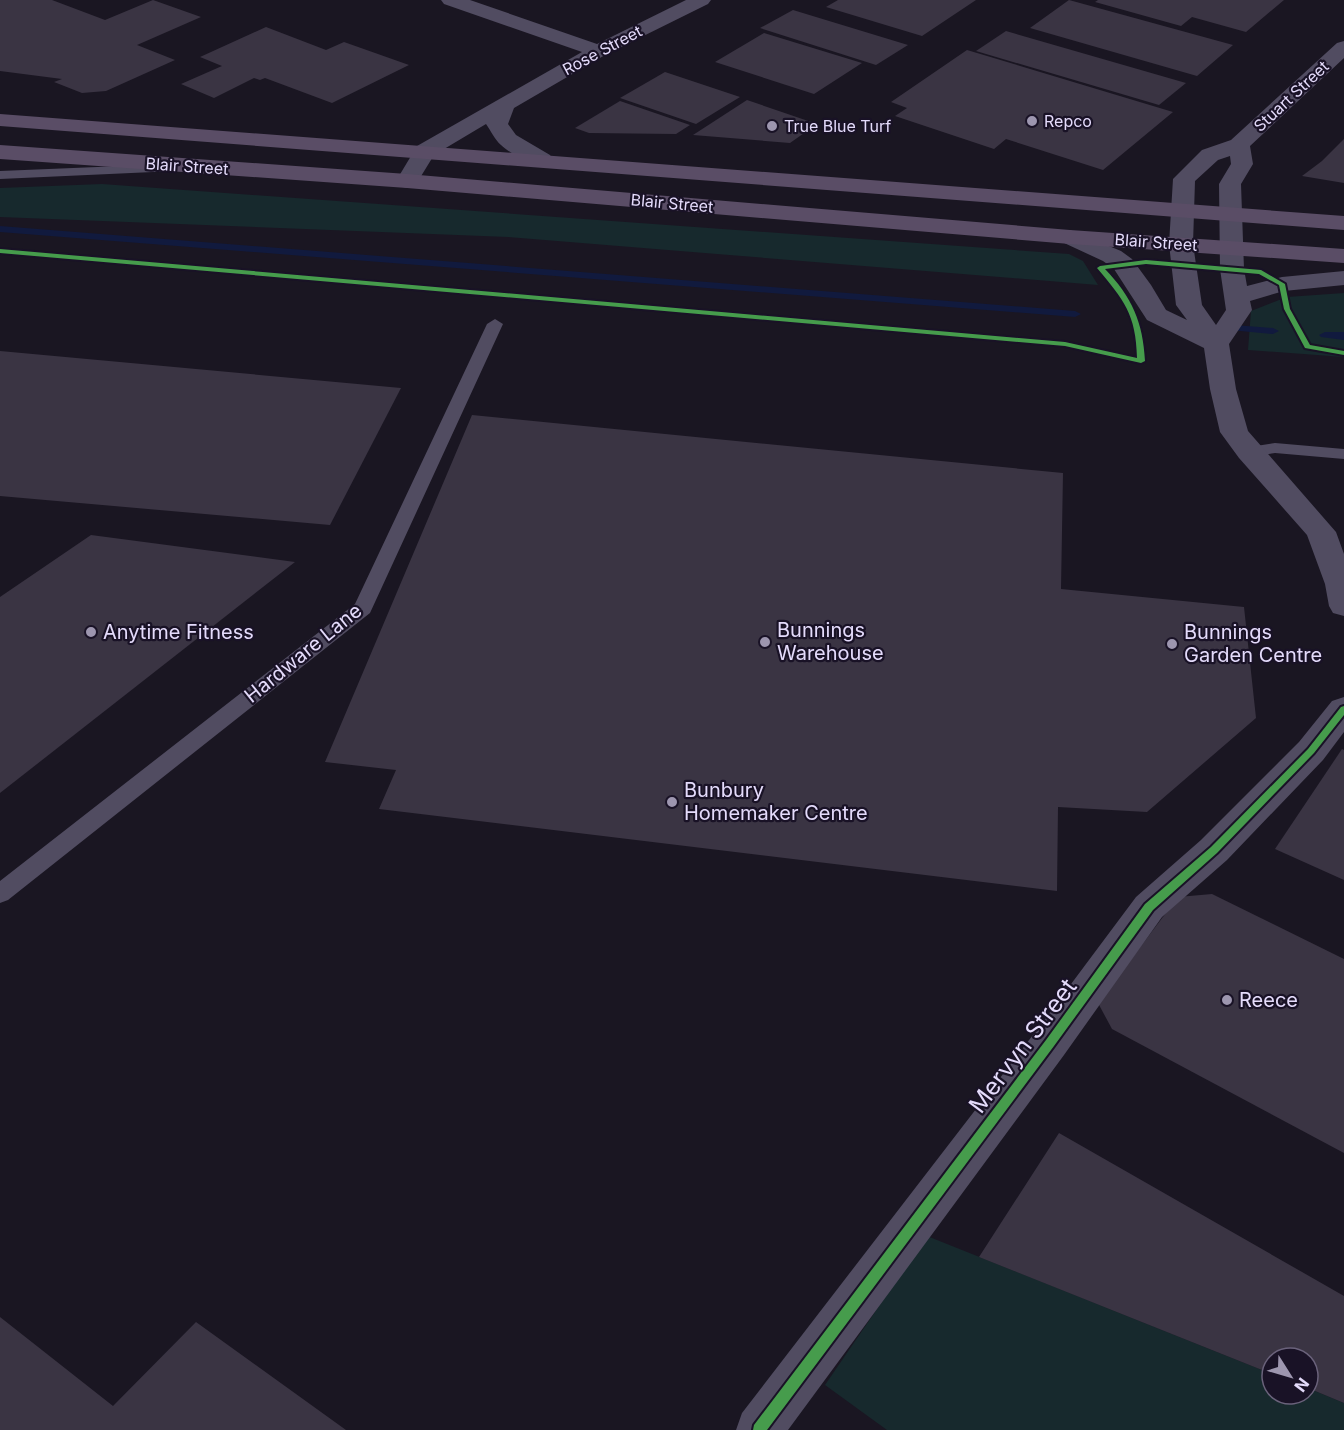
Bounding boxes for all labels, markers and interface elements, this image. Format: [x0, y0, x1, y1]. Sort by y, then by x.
street label: Rose Street [559, 21, 645, 79]
street label: Stuart Street [1249, 56, 1333, 136]
place label: Repco [1044, 111, 1092, 131]
marker: Repco [1025, 114, 1039, 128]
place label: True Blue Turf [784, 116, 891, 136]
marker: True Blue Turf [765, 119, 779, 133]
street label: Blair Street [145, 153, 229, 179]
street label: Blair Street [630, 189, 714, 217]
street label: Blair Street [1114, 229, 1198, 255]
street label: Hardware Lane [240, 598, 366, 708]
place label: Bunnings Warehouse [777, 618, 884, 665]
place label: Anytime Fitness [103, 620, 254, 644]
place label: Bunnings Garden Centre [1184, 620, 1322, 667]
marker: Anytime Fitness [84, 625, 98, 639]
marker: Bunnings Warehouse [758, 635, 772, 649]
marker: Bunnings Garden Centre [1165, 637, 1179, 651]
place label: Bunbury Homemaker Centre [684, 778, 868, 825]
marker: Bunbury Homemaker Centre [665, 795, 679, 809]
street label: Mervyn Street [963, 973, 1083, 1119]
place label: Reece [1239, 988, 1298, 1012]
marker: Reece [1220, 993, 1234, 1007]
north arrow [1260, 1346, 1320, 1406]
text: N [1290, 1374, 1314, 1396]

